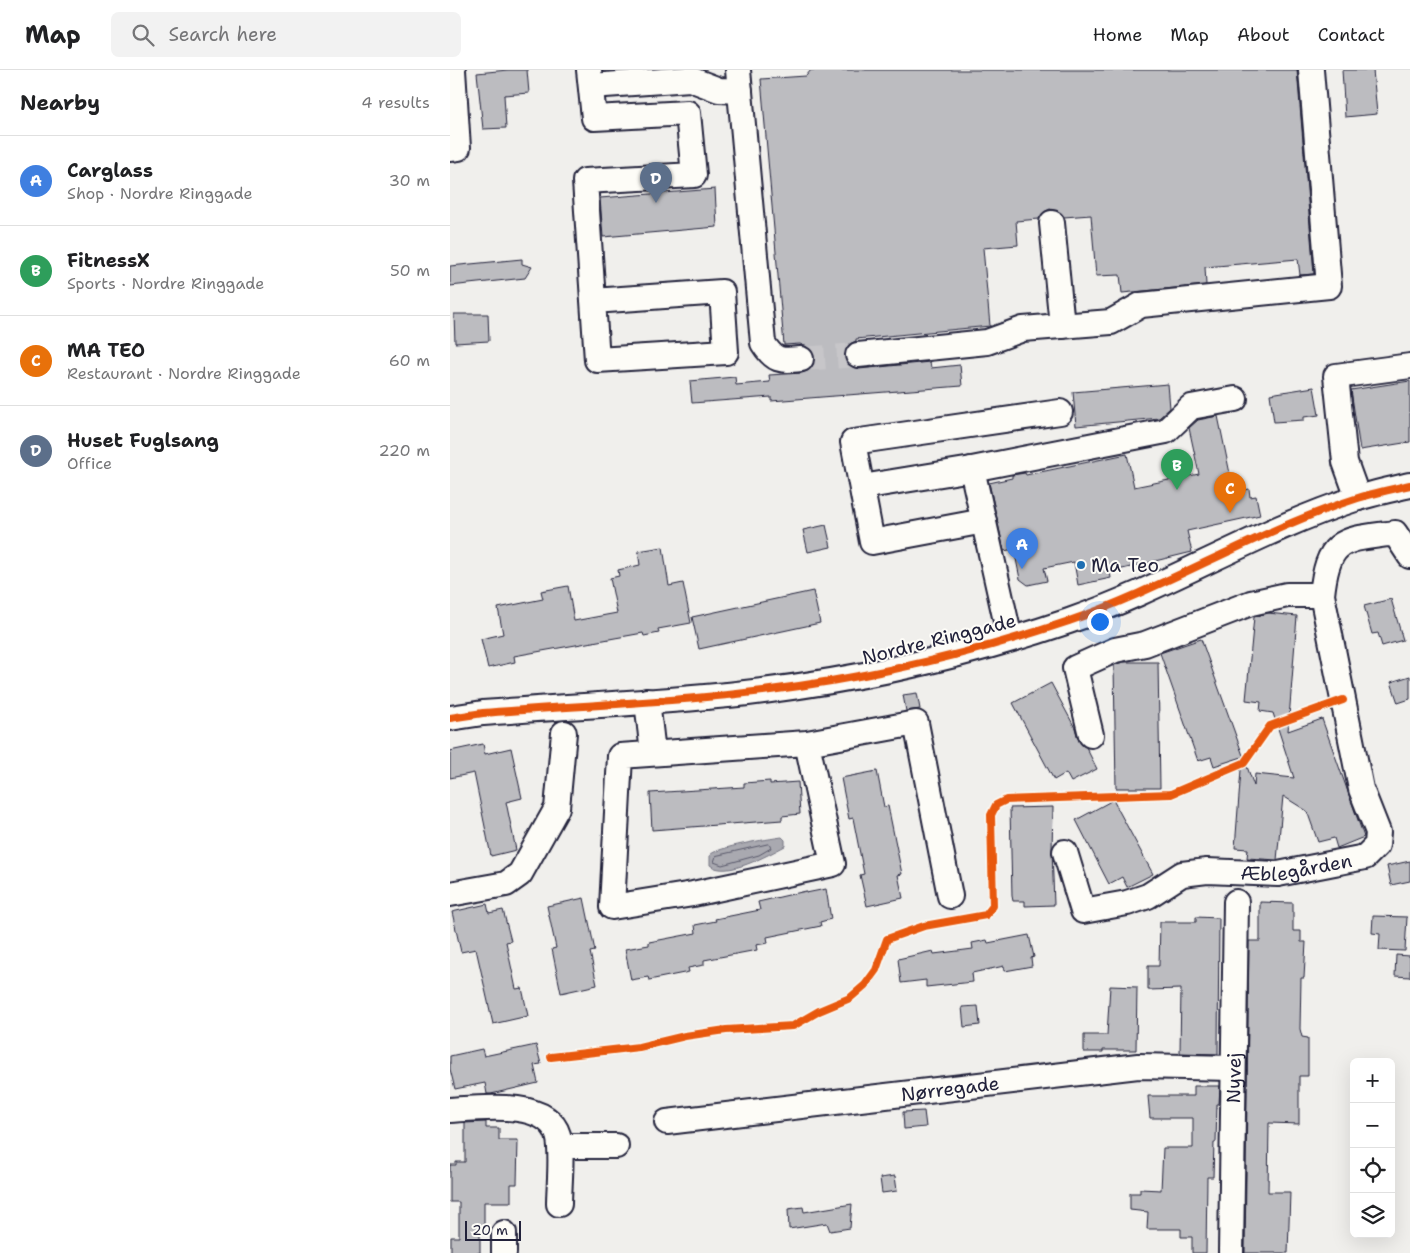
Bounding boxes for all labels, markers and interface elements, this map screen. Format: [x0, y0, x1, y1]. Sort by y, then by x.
search box [111, 12, 461, 57]
text: Map [25, 19, 81, 51]
icon: search [129, 21, 157, 49]
text: Search here [169, 22, 277, 47]
text: Home [1093, 23, 1142, 47]
text: Map [1170, 23, 1209, 47]
text: About [1237, 23, 1290, 47]
text: Contact [1318, 23, 1385, 47]
text: Nearby [20, 89, 100, 117]
text: 4 results [361, 92, 430, 113]
text: Carglass [67, 158, 153, 183]
pin: D [640, 162, 672, 203]
text: A [30, 170, 42, 191]
text: 30 m [389, 170, 430, 191]
text: Shop · Nordre Ringgade [67, 183, 253, 204]
text: FitnessX [67, 248, 150, 273]
text: B [31, 260, 41, 281]
text: 50 m [390, 260, 430, 281]
text: Sports · Nordre Ringgade [67, 273, 264, 294]
text: MA TEO [67, 338, 145, 363]
text: C [31, 350, 41, 371]
text: 60 m [389, 350, 430, 371]
text: Restaurant · Nordre Ringgade [67, 363, 301, 384]
text: Huset Fuglsang [67, 428, 219, 453]
text: D [30, 440, 42, 461]
text: 220 m [378, 440, 430, 461]
pin: B [1161, 449, 1193, 490]
text: Office [67, 453, 112, 474]
pin: C [1214, 472, 1246, 513]
pin: A [1006, 528, 1038, 569]
place label: Ma Teo [1091, 553, 1159, 578]
marker: Ma Teo [1075, 559, 1087, 571]
street label: Nordre Ringgade [859, 608, 1019, 670]
your location [1087, 609, 1113, 635]
street label: Æblegården [1240, 847, 1354, 886]
street label: Nyvej [1221, 1053, 1246, 1104]
map controls [1350, 1058, 1395, 1238]
button: + [1350, 1058, 1395, 1103]
street label: Nørregade [899, 1070, 1001, 1107]
button: − [1350, 1103, 1395, 1148]
button: locate [1350, 1148, 1395, 1193]
button: layers [1350, 1193, 1395, 1238]
scale bar [465, 1218, 521, 1241]
text: 20 m [472, 1221, 508, 1239]

